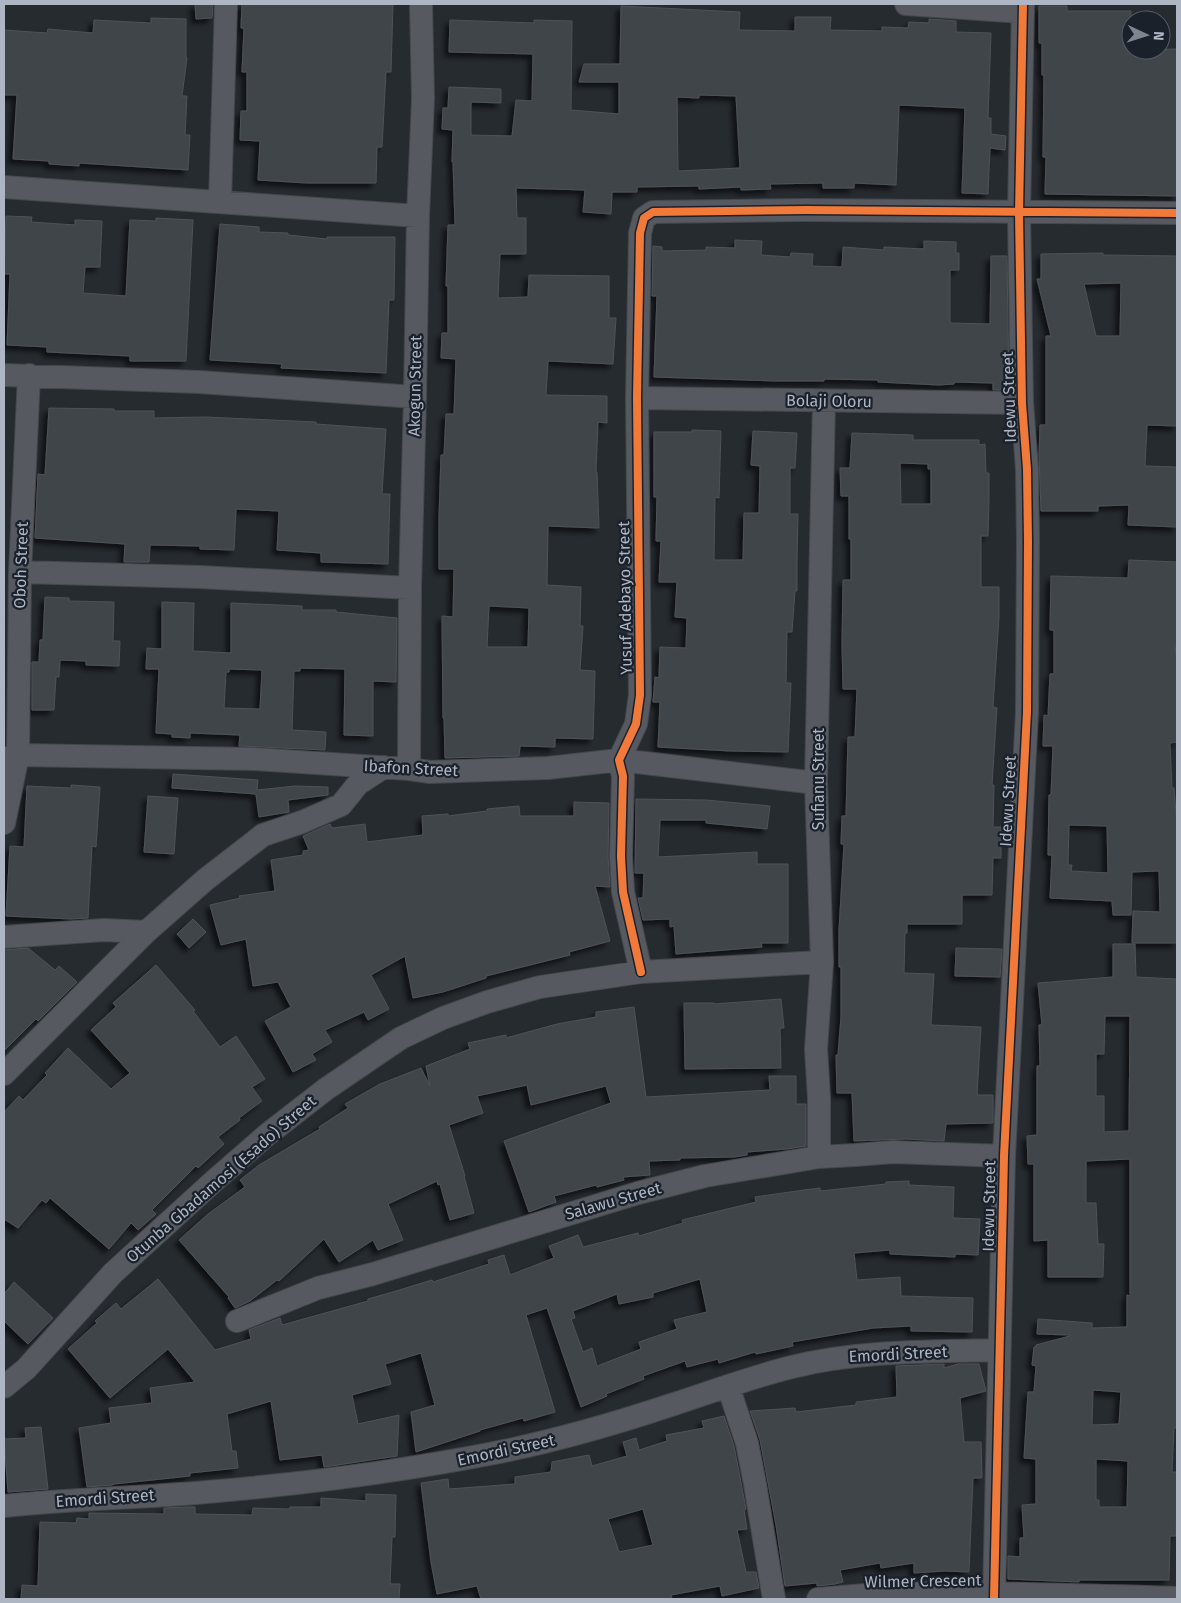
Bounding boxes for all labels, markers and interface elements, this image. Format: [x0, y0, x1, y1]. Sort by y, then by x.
north arrow [1121, 10, 1171, 60]
text: N [1150, 31, 1167, 41]
street label: Akogun Street [405, 335, 425, 437]
street label: Idewu Street [998, 351, 1020, 443]
street label: Bolaji Oloru [786, 391, 872, 411]
street label: Oboh Street [10, 521, 32, 609]
street label: Yusuf Adebayo Street [614, 521, 636, 675]
street label: Sufianu Street [809, 728, 828, 830]
street label: Idewu Street [996, 755, 1020, 847]
street label: Ibafon Street [363, 756, 459, 780]
street label: Otunba Gbadamosi (Esado) Street [122, 1091, 320, 1267]
street label: Idewu Street [979, 1160, 999, 1252]
street label: Salawu Street [563, 1178, 663, 1224]
street label: Emordi Street [848, 1342, 948, 1366]
street label: Emordi Street [456, 1430, 557, 1470]
street label: Emordi Street [55, 1485, 155, 1511]
street label: Wilmer Crescent [864, 1570, 982, 1592]

